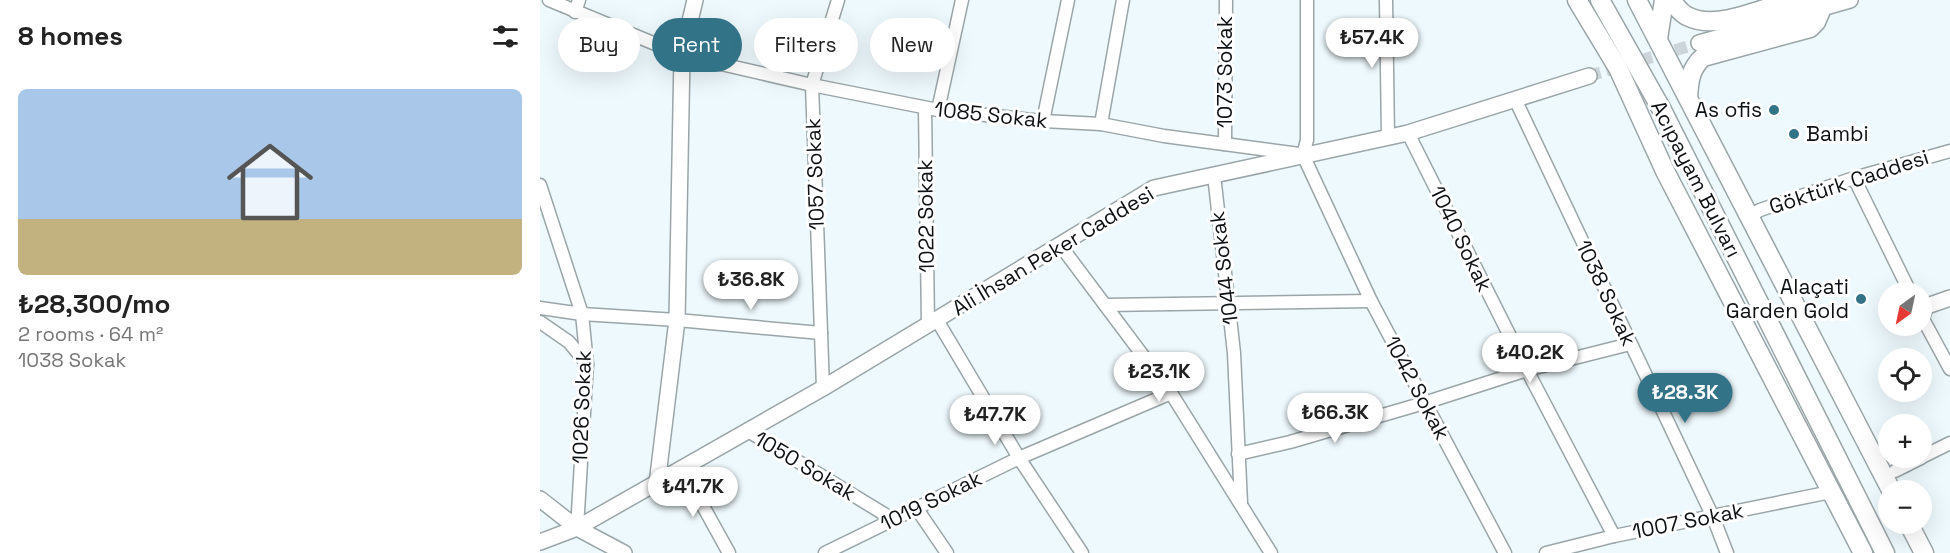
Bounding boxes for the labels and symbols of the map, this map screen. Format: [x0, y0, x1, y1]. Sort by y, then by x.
street label: 1073 Sokak [1211, 16, 1238, 128]
pin: ₺57.4K [1323, 18, 1421, 69]
street label: 1085 Sokak [933, 95, 1049, 134]
street label: Acıpayam Bulvarı [1645, 96, 1748, 262]
place label: As ofis [1695, 96, 1762, 123]
marker: As ofis [1767, 103, 1781, 117]
street label: 1057 Sokak [799, 118, 830, 230]
place label: Bambi [1806, 120, 1869, 147]
marker: Bambi [1787, 127, 1801, 141]
street label: Göktürk Caddesi [1766, 143, 1932, 220]
street label: 1022 Sokak [911, 159, 940, 273]
street label: Ali İhsan Peker Caddesi [947, 180, 1158, 321]
street label: 1040 Sokak [1424, 181, 1499, 296]
street label: 1044 Sokak [1203, 210, 1244, 326]
street label: 1038 Sokak [1570, 236, 1643, 350]
pin: ₺36.8K [702, 260, 800, 311]
place label: Alaçati Garden Gold [1726, 273, 1849, 324]
north arrow [1878, 282, 1932, 336]
marker: Alaçati Garden Gold [1854, 292, 1868, 306]
street label: 1042 Sokak [1379, 331, 1456, 444]
pin: ₺40.2K [1481, 333, 1579, 384]
street label: 1026 Sokak [566, 350, 597, 464]
pin: ₺23.1K [1110, 352, 1208, 403]
pin: ₺28.3K [1636, 373, 1734, 424]
pin: ₺66.3K [1286, 393, 1384, 444]
pin: ₺47.7K [946, 395, 1044, 446]
street label: 1050 Sokak [749, 425, 861, 506]
street label: 1019 Sokak [876, 464, 986, 537]
pin: ₺41.7K [644, 467, 742, 518]
street label: 1007 Sokak [1630, 496, 1746, 545]

